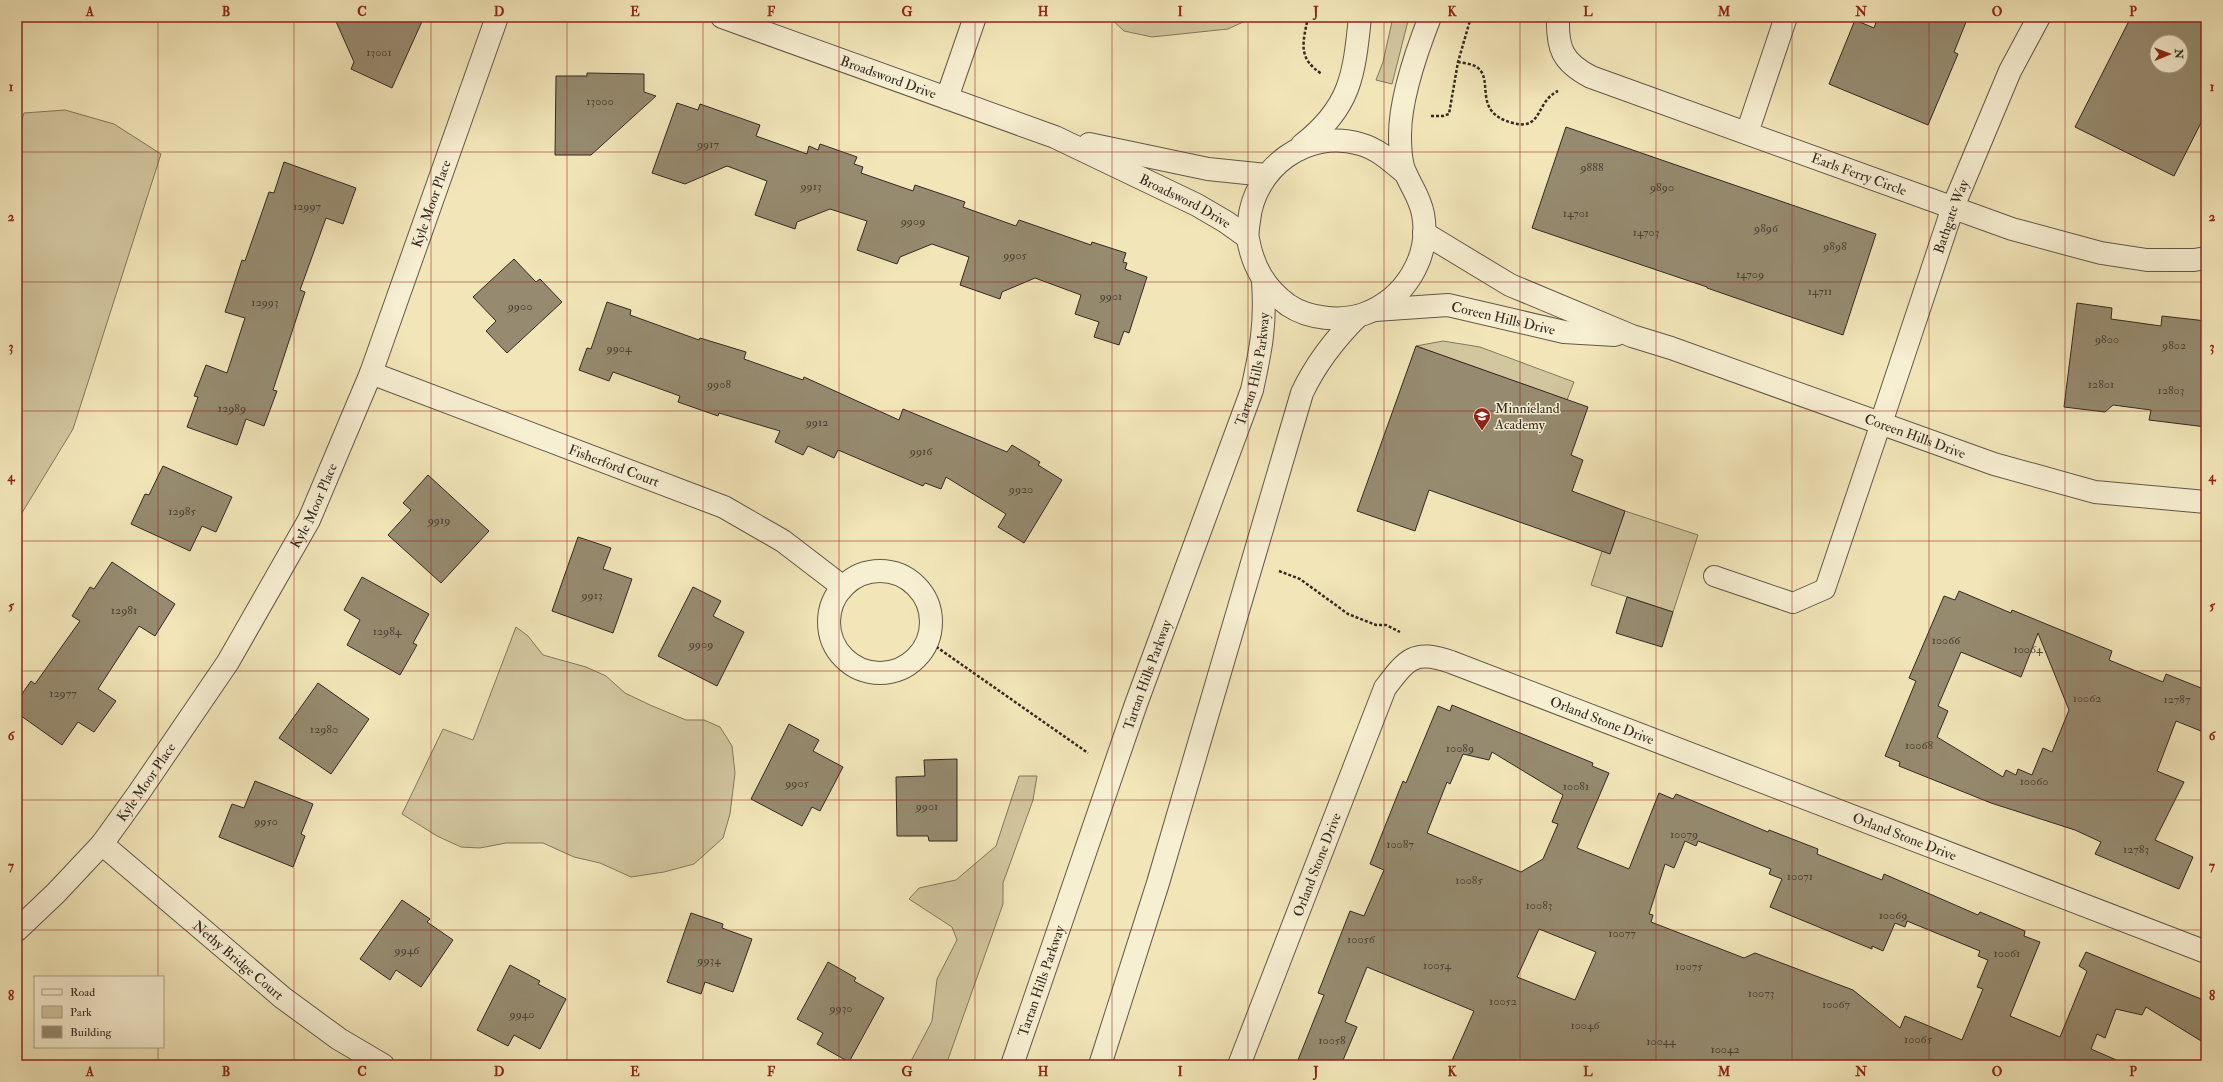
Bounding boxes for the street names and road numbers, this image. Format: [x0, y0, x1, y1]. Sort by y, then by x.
street label: Broadsword Drive [838, 52, 939, 103]
street label: Earls Ferry Circle [1809, 149, 1909, 199]
street label: Kyle Moor Place [408, 158, 455, 250]
street label: Broadsword Drive [1136, 171, 1234, 232]
street label: Bathgate Way [1930, 176, 1974, 256]
street label: Coreen Hills Drive [1450, 298, 1557, 339]
street label: Tartan Hills Parkway [1231, 311, 1274, 428]
street label: Coreen Hills Drive [1862, 410, 1968, 462]
street label: Fisherford Court [566, 441, 662, 491]
street label: Kyle Moor Place [287, 460, 341, 551]
street label: Tartan Hills Parkway [1120, 617, 1177, 732]
street label: Orland Stone Drive [1548, 693, 1657, 748]
street label: Kyle Moor Place [113, 740, 179, 825]
street label: Orland Stone Drive [1850, 809, 1959, 864]
street label: Orland Stone Drive [1289, 810, 1345, 919]
street label: Nethy Bridge Court [189, 917, 287, 1004]
street label: Tartan Hills Parkway [1014, 922, 1070, 1039]

